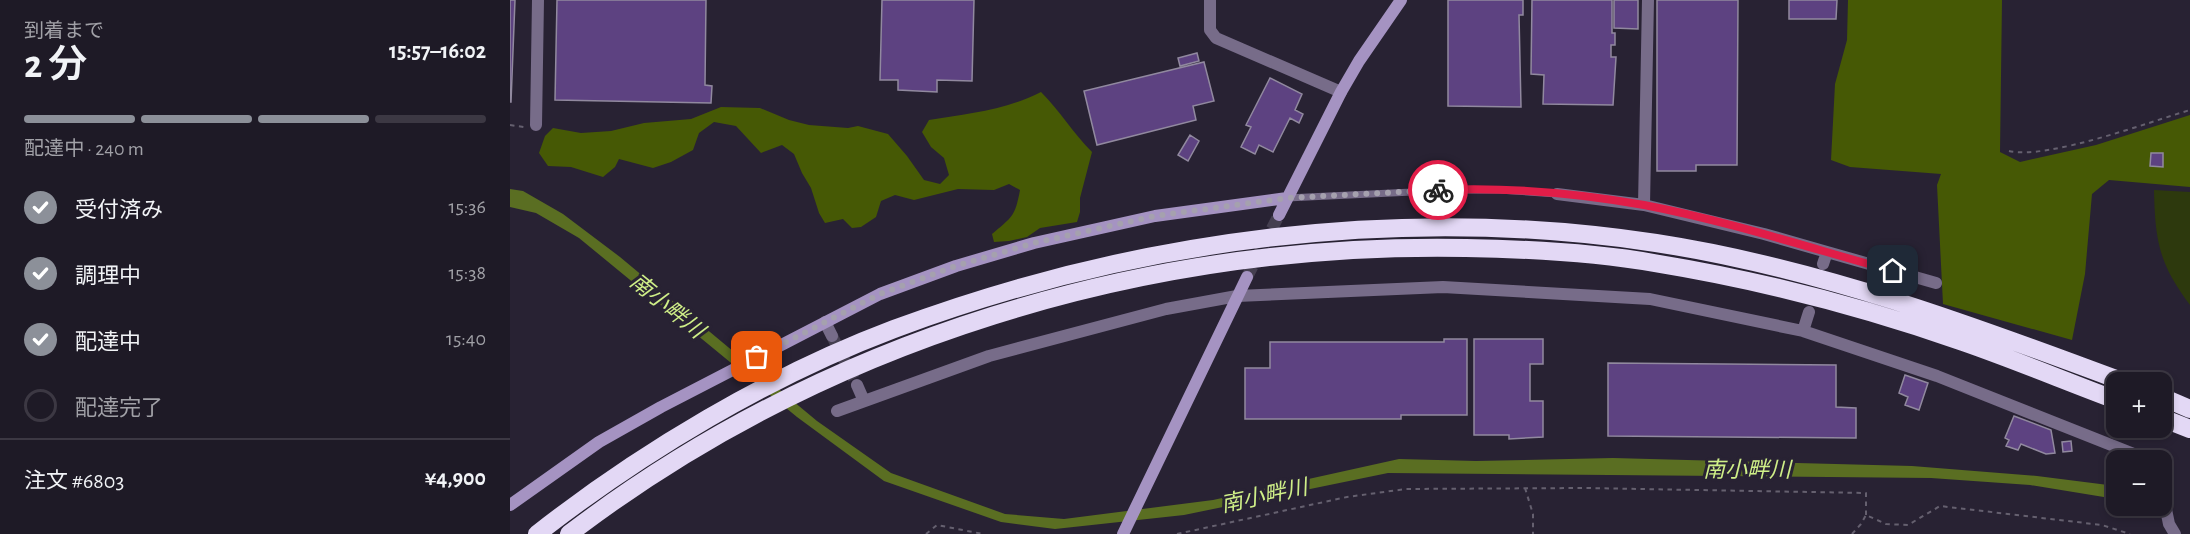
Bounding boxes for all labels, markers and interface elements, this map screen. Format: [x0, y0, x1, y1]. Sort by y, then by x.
text: 到着まで [24, 21, 104, 41]
text: 15:57–16:02 [389, 40, 486, 62]
text: 2 分 [24, 46, 87, 85]
text: 配達中 · 240 m [24, 139, 144, 159]
courier [1408, 160, 1468, 220]
icon: bike [1422, 174, 1455, 207]
icon: check [24, 191, 57, 224]
text: 15:36 [449, 197, 486, 217]
text: 受付済み [75, 199, 163, 221]
pin [1867, 245, 1918, 296]
icon: home [1876, 254, 1909, 287]
icon: check [24, 257, 57, 290]
text: 15:38 [448, 263, 486, 283]
text: 調理中 [75, 265, 141, 287]
water label: 南小畔川 [626, 269, 710, 343]
icon: check [24, 323, 57, 356]
text: 15:40 [446, 329, 486, 349]
text: 配達中 [75, 331, 141, 353]
pin [731, 331, 782, 382]
icon: bag [740, 340, 773, 373]
map controls [2106, 372, 2172, 516]
button: + [2106, 372, 2172, 438]
text: 配達完了 [75, 397, 163, 419]
button: − [2106, 450, 2172, 516]
water label: 南小畔川 [1703, 458, 1793, 481]
text: ¥4,900 [425, 467, 486, 489]
text: 注文 #6803 [24, 470, 124, 492]
water label: 南小畔川 [1218, 475, 1311, 516]

